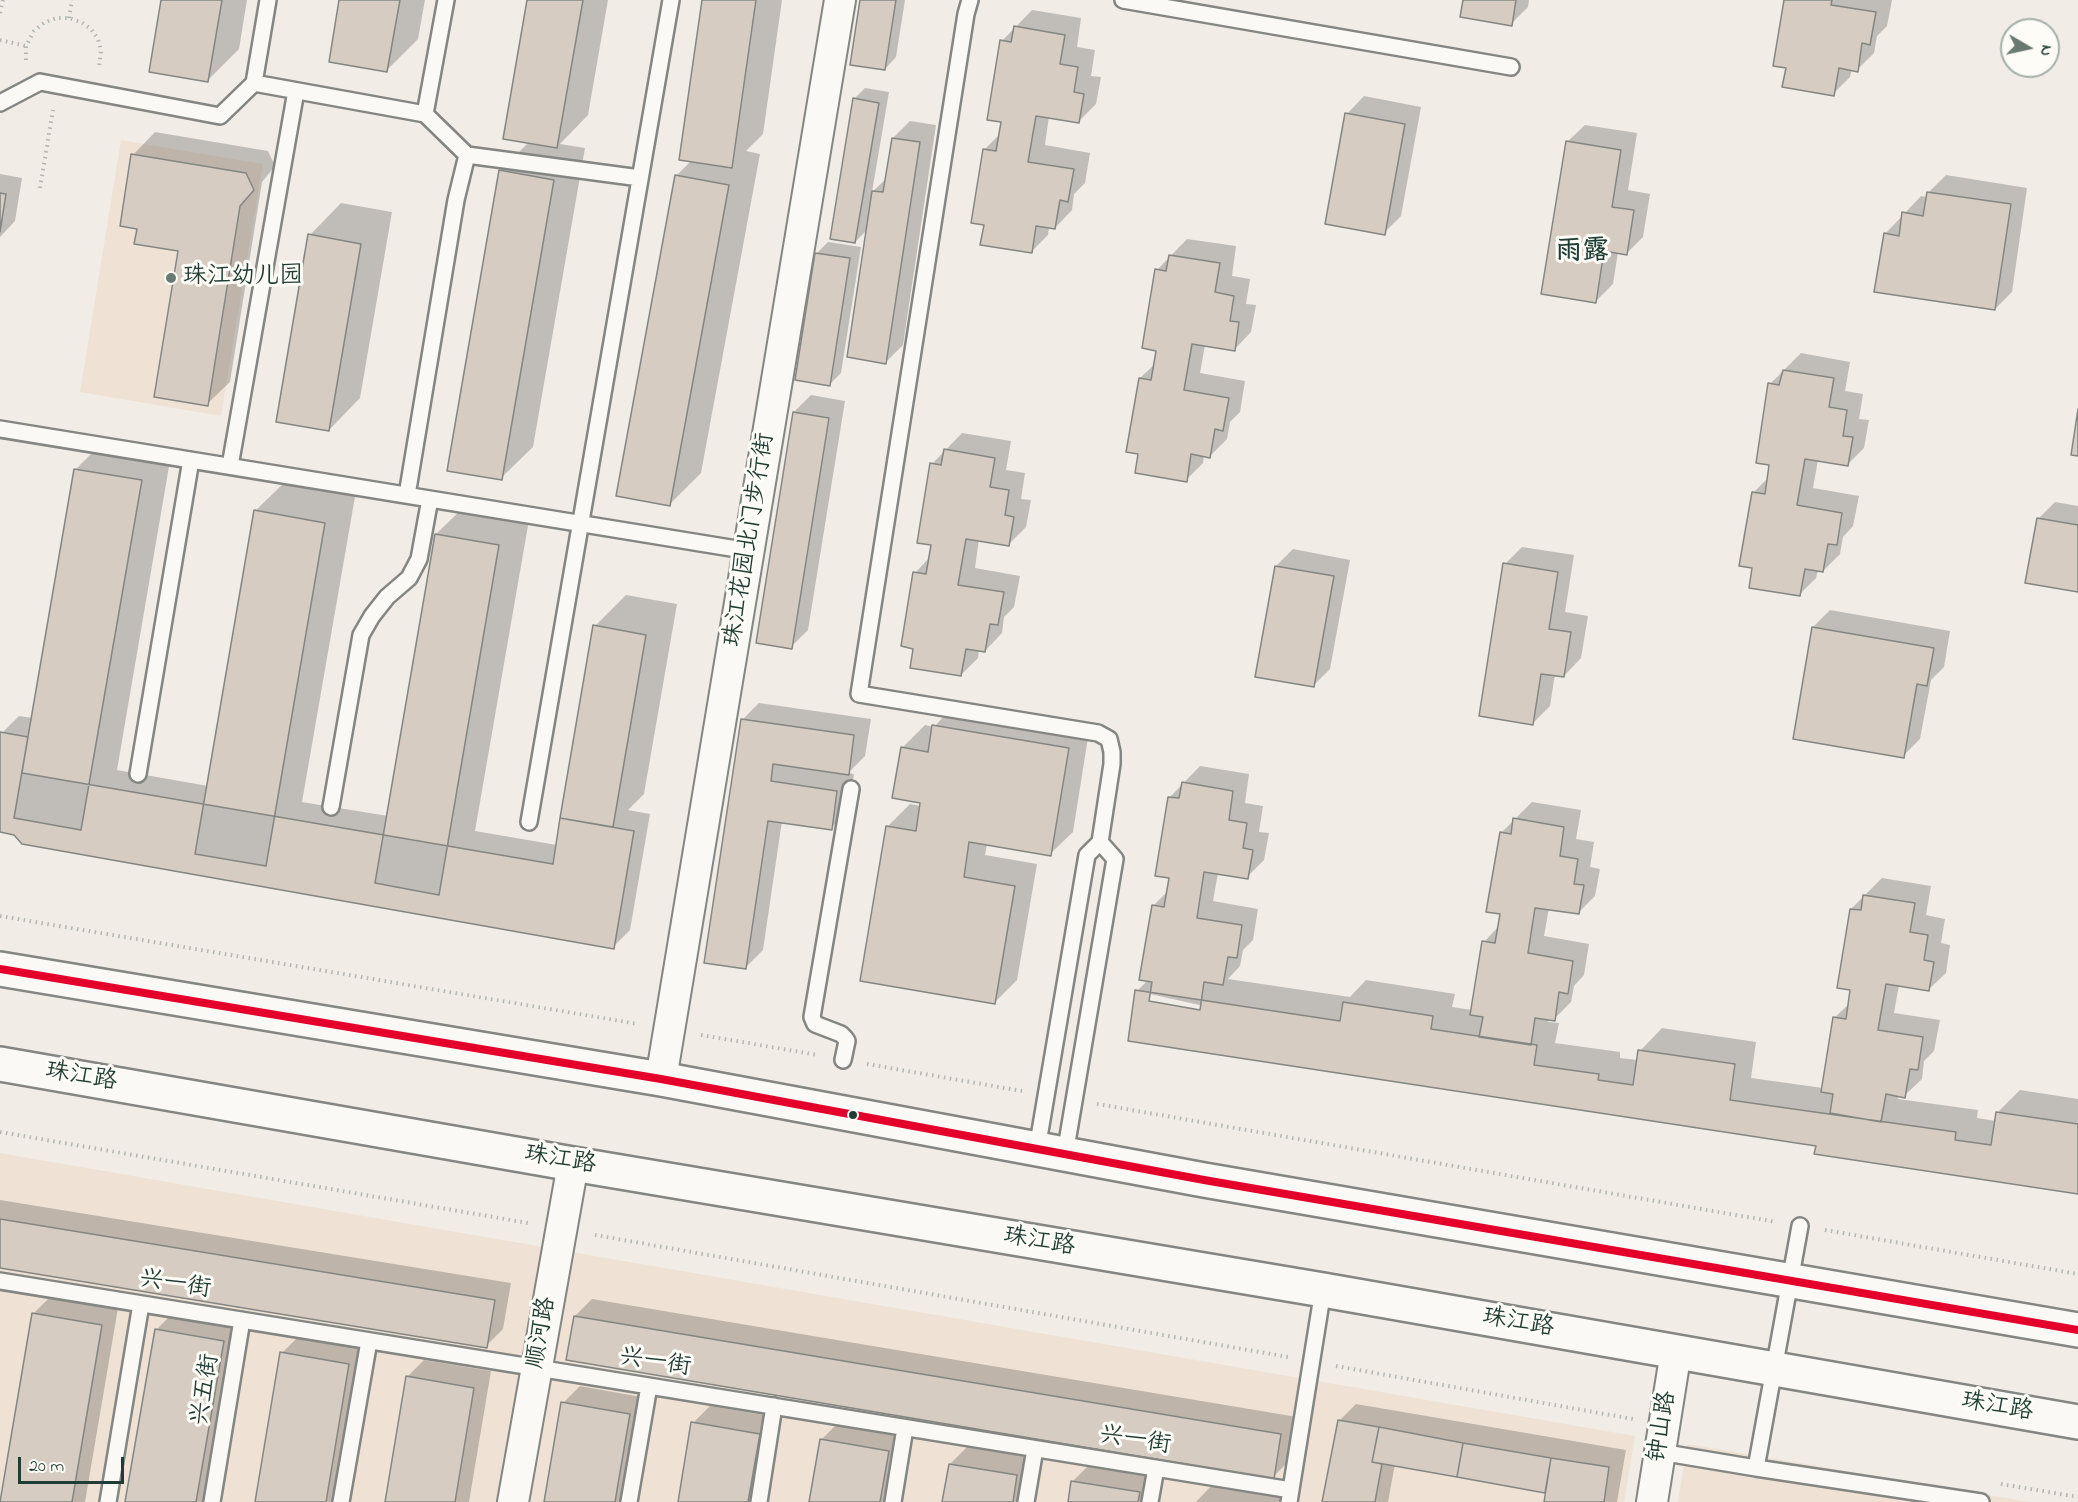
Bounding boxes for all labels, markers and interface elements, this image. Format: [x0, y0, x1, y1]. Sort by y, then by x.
north arrow [2000, 18, 2060, 78]
text: N [2033, 43, 2059, 58]
district label: 雨露 [1555, 238, 1609, 270]
place label: 珠江幼儿园 [183, 264, 303, 292]
marker: 珠江幼儿园 [164, 271, 178, 285]
street label: 珠江花园北门步行街 [720, 431, 782, 649]
street label: 珠江路 [43, 1058, 119, 1098]
unlabelled marker [847, 1109, 859, 1121]
street label: 珠江路 [522, 1141, 598, 1181]
street label: 珠江路 [1001, 1223, 1077, 1263]
street label: 兴一街 [137, 1266, 213, 1306]
street label: 顺河路 [523, 1295, 563, 1371]
street label: 珠江路 [1480, 1304, 1556, 1344]
street label: 兴一街 [617, 1344, 693, 1384]
street label: 兴五街 [187, 1352, 227, 1428]
street label: 珠江路 [1959, 1388, 2035, 1428]
street label: 钟山路 [1644, 1389, 1684, 1465]
street label: 兴一街 [1097, 1422, 1173, 1462]
scale bar [21, 1445, 128, 1483]
text: 20 m [29, 1454, 64, 1480]

